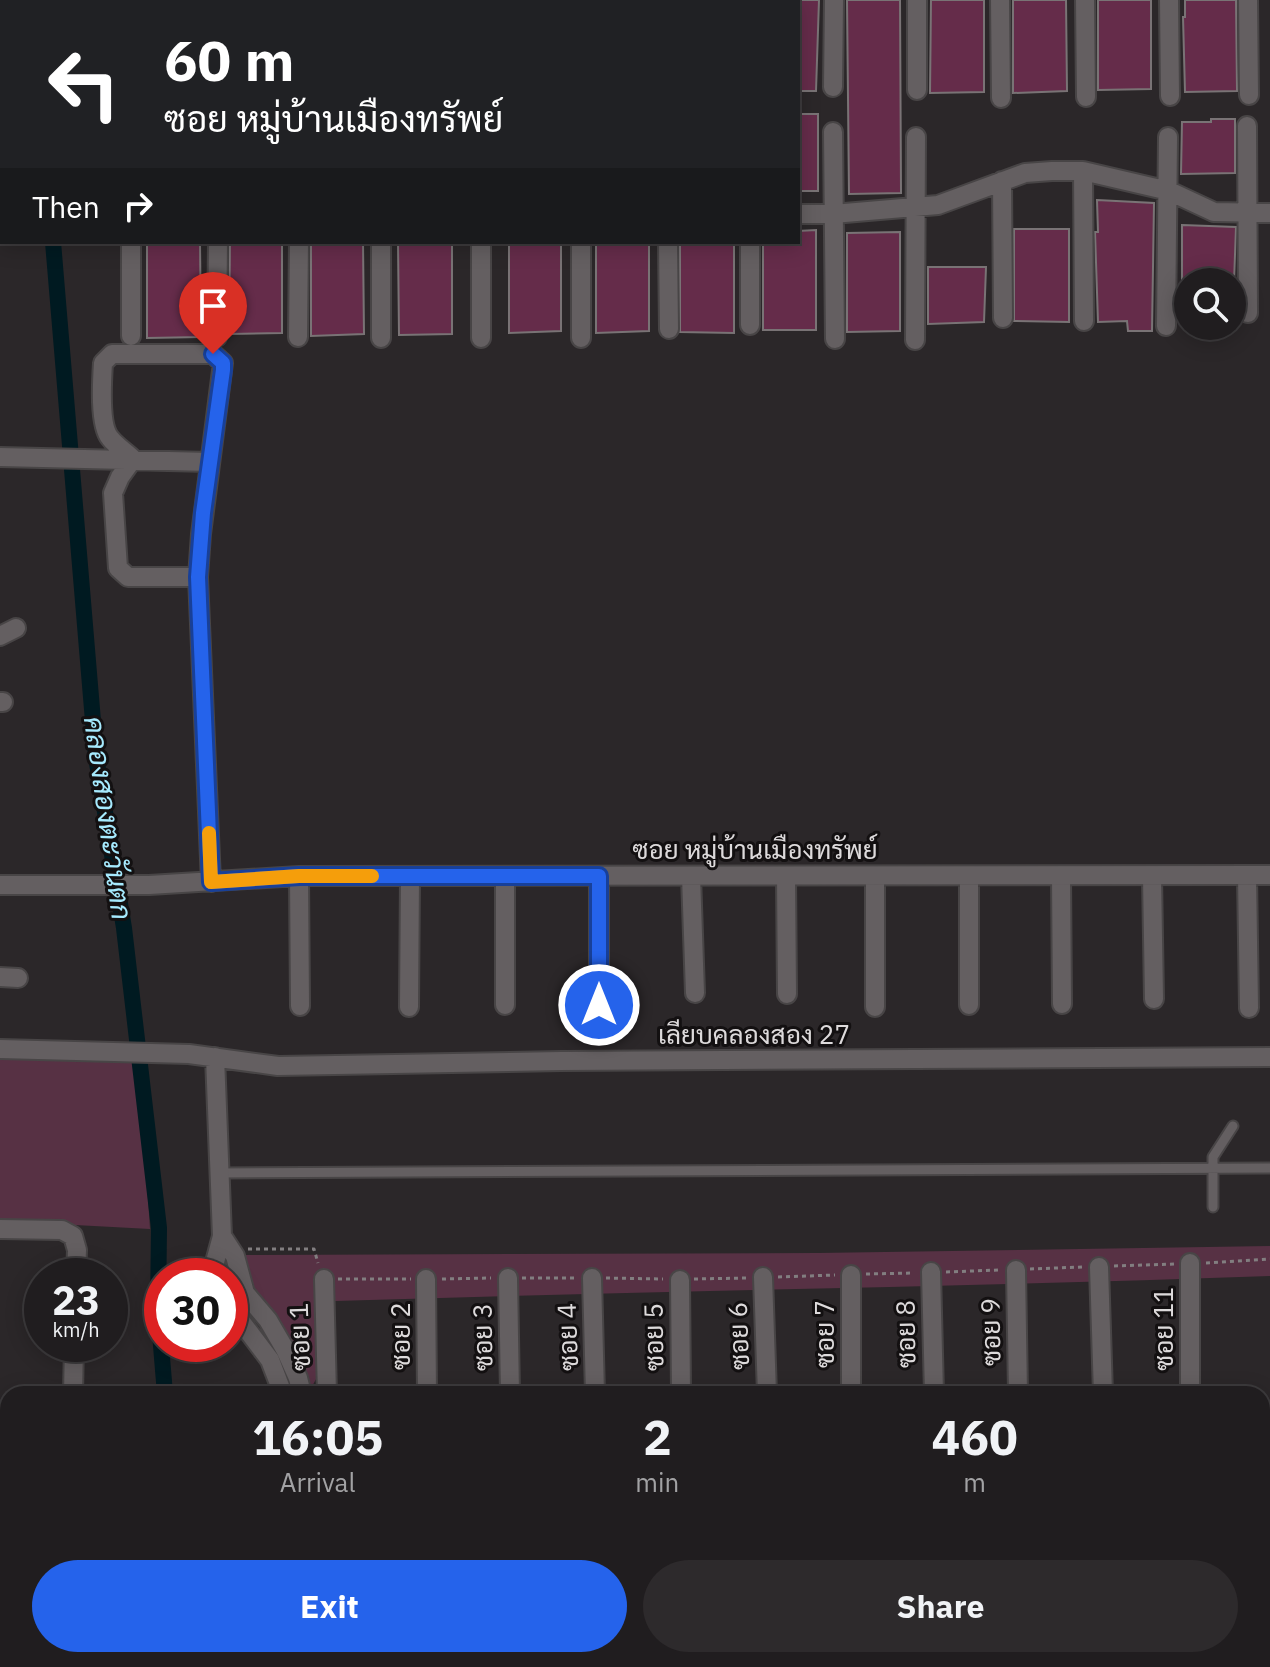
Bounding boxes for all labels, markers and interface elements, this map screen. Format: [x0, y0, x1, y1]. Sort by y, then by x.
text: 60 m [164, 24, 294, 96]
icon: left [32, 32, 136, 136]
text: ซอย หมู่บ้านเมืองทรัพย์ [164, 95, 503, 142]
icon: right [116, 184, 160, 228]
text: Then [32, 187, 100, 226]
map controls [1174, 268, 1246, 340]
button: search [1174, 268, 1246, 340]
pin [179, 272, 247, 354]
icon: arrive [191, 284, 235, 328]
water label: คลองสองตะวันตก [76, 714, 141, 922]
street label: ซอย หมู่บ้านเมืองทรัพย์ [632, 832, 878, 868]
position arrow [557, 963, 641, 1047]
street label: เลียบคลองสอง 27 [658, 1017, 850, 1051]
speed limit sign: 30 [144, 1258, 248, 1362]
text: 23 [52, 1274, 100, 1326]
street label: ซอย 11 [1146, 1287, 1180, 1371]
street label: ซอย 9 [972, 1298, 1008, 1366]
street label: ซอย 7 [807, 1300, 841, 1368]
street label: ซอย 8 [887, 1300, 923, 1368]
street label: ซอย 2 [383, 1302, 417, 1370]
street label: ซอย 6 [720, 1302, 756, 1371]
street label: ซอย 1 [281, 1303, 317, 1372]
street label: ซอย 3 [464, 1303, 500, 1371]
street label: ซอย 4 [549, 1303, 585, 1372]
street label: ซอย 5 [635, 1303, 671, 1371]
text: km/h [52, 1316, 100, 1343]
text: 16:05 [252, 1406, 383, 1468]
text: 2 [643, 1406, 672, 1468]
text: 460 [931, 1406, 1018, 1468]
text: Arrival [280, 1465, 356, 1499]
text: min [635, 1465, 679, 1499]
text: m [963, 1465, 986, 1499]
button: Exit [32, 1560, 627, 1652]
button: Share [643, 1560, 1238, 1652]

